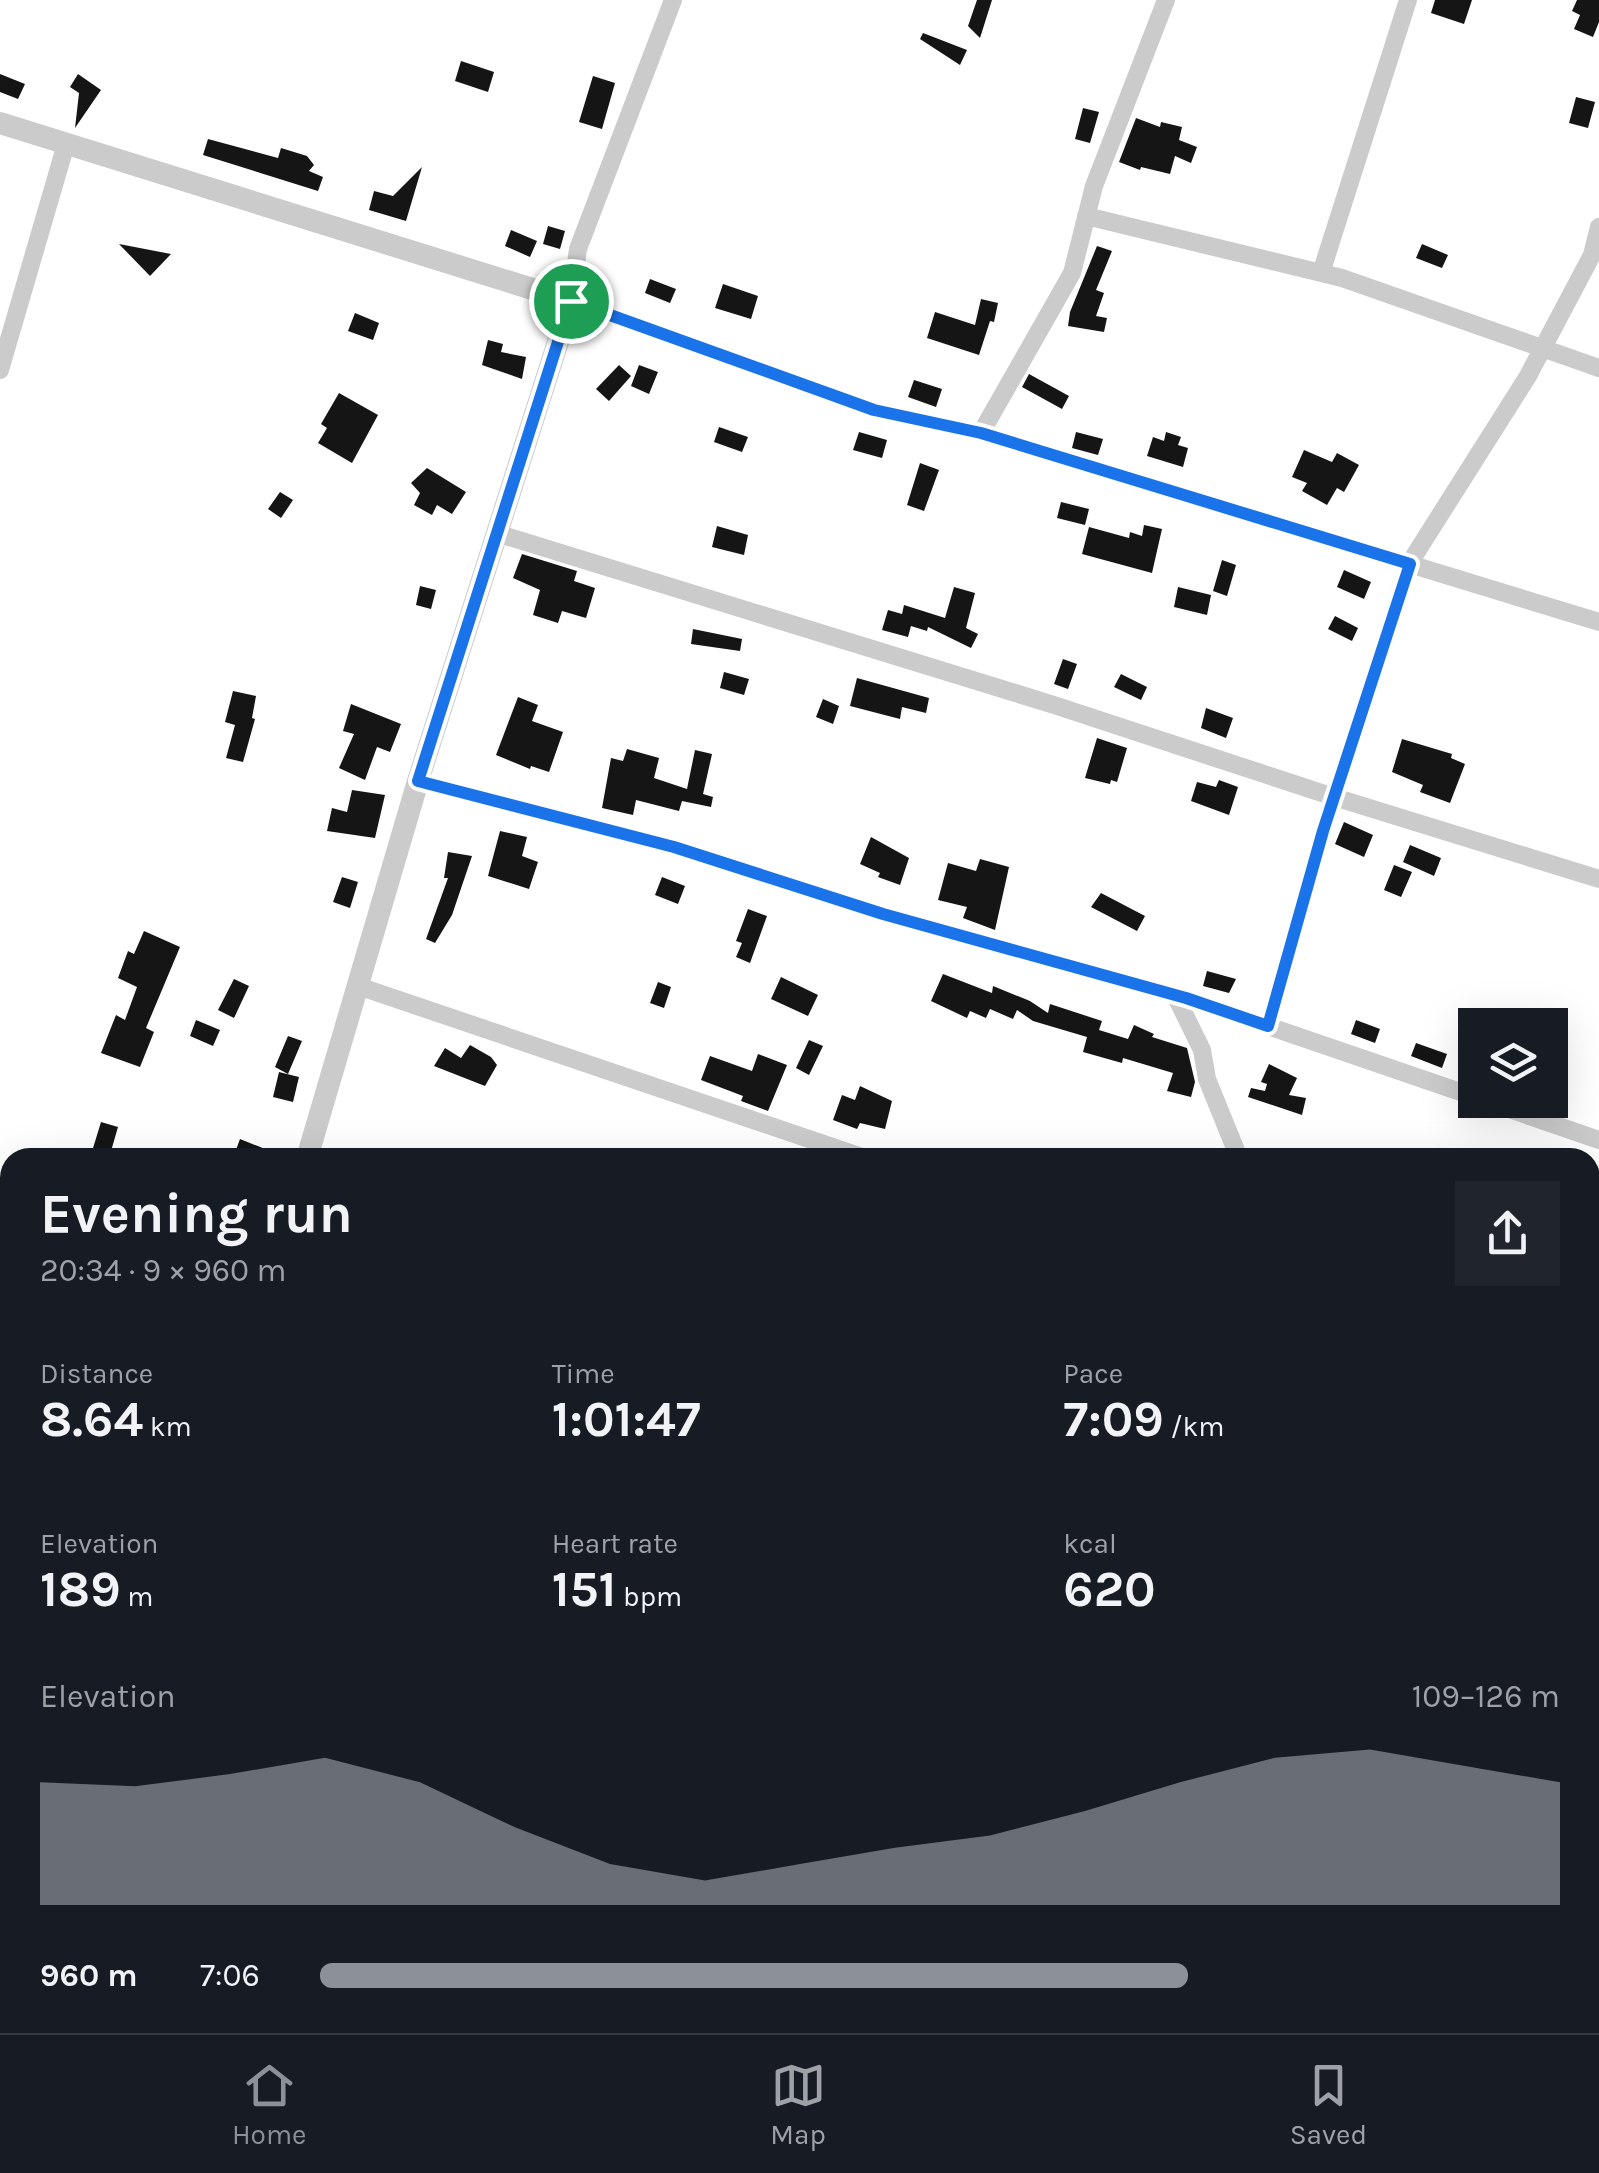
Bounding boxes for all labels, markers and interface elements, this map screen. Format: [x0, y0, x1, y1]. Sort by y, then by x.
pin [529, 259, 614, 344]
icon: arrive [544, 274, 599, 329]
map controls [1458, 1008, 1568, 1118]
button: layers [1458, 1008, 1568, 1118]
button: share [1455, 1181, 1560, 1286]
text: Evening run [40, 1182, 353, 1246]
text: 20:34 · 9 × 960 m [40, 1252, 287, 1289]
text: Distance [40, 1357, 153, 1390]
text: Time [552, 1357, 615, 1390]
text: Pace [1063, 1357, 1123, 1390]
text: 8.64 [40, 1390, 143, 1449]
text: 1:01:47 [552, 1390, 701, 1449]
text: 7:09 [1063, 1390, 1164, 1449]
text: km [143, 1410, 192, 1443]
text: /km [1164, 1410, 1225, 1443]
text: Elevation [40, 1527, 159, 1560]
text: Heart rate [552, 1527, 678, 1560]
text: kcal [1063, 1527, 1117, 1560]
text: 189 [40, 1560, 121, 1619]
text: 151 [552, 1560, 616, 1619]
text: 620 [1063, 1560, 1156, 1619]
text: m [121, 1580, 154, 1613]
text: bpm [616, 1580, 682, 1613]
text: Elevation [40, 1678, 175, 1715]
text: 109–126 m [1412, 1678, 1560, 1715]
text: 960 m [40, 1957, 138, 1994]
text: 7:06 [200, 1957, 260, 1994]
tab: Home [232, 2058, 307, 2151]
tab: Map [770, 2058, 826, 2151]
tab: Saved [1290, 2058, 1367, 2151]

